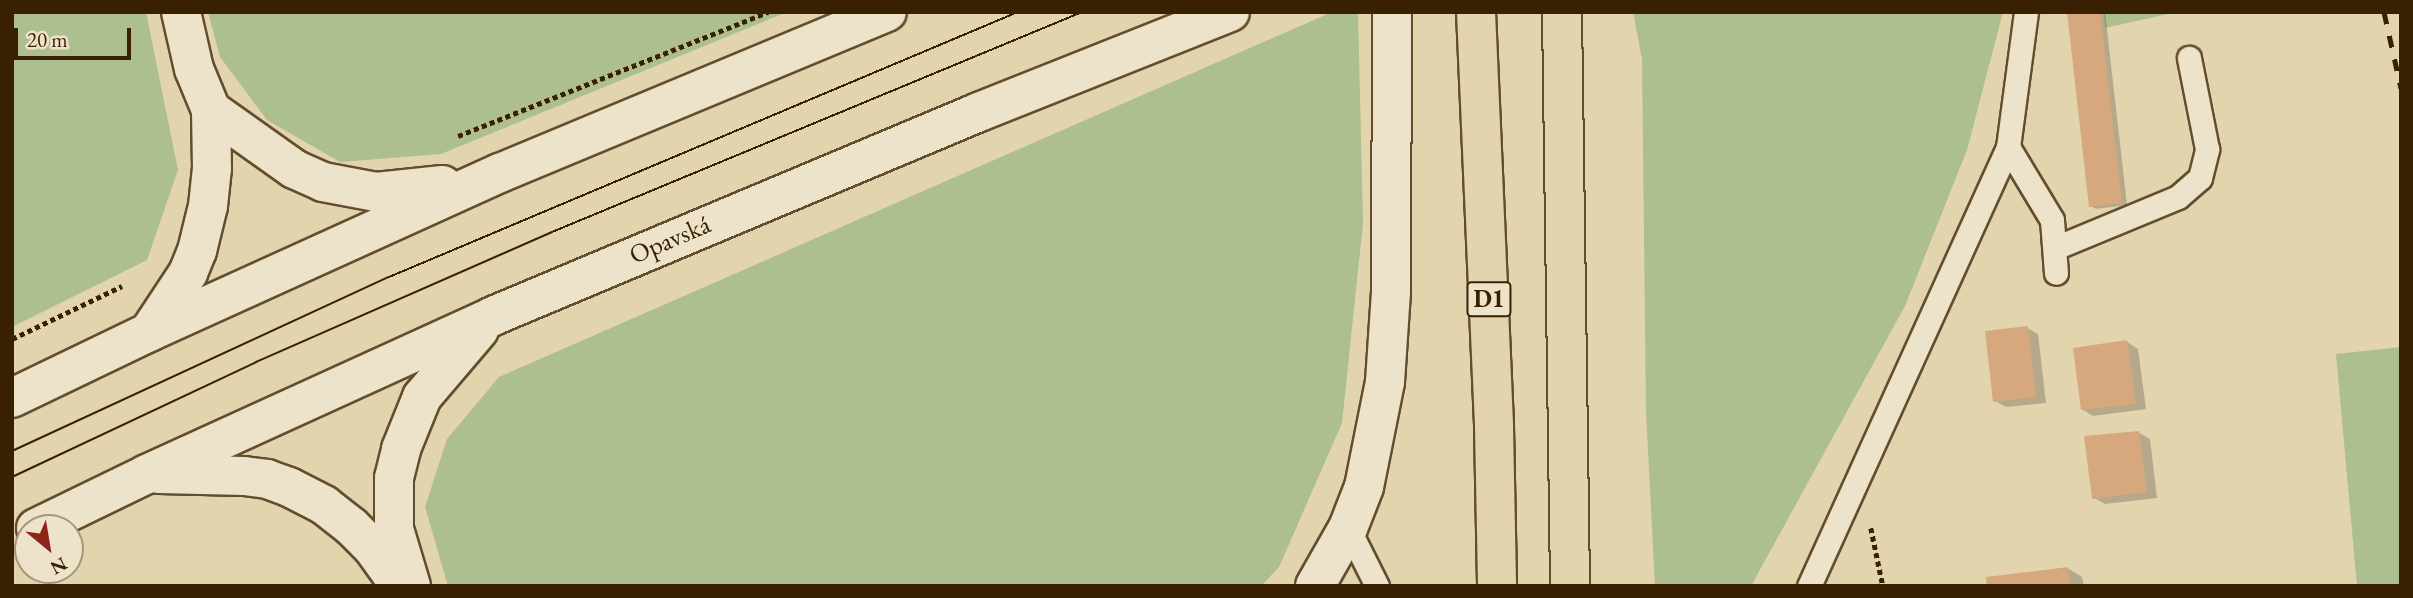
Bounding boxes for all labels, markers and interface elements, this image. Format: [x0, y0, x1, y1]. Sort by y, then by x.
scale bar [18, 14, 135, 58]
text: 20 m [27, 26, 68, 53]
street label: Opavská [625, 209, 715, 271]
road number: D1 [1466, 278, 1512, 320]
north arrow [14, 514, 84, 584]
text: N [46, 551, 72, 581]

